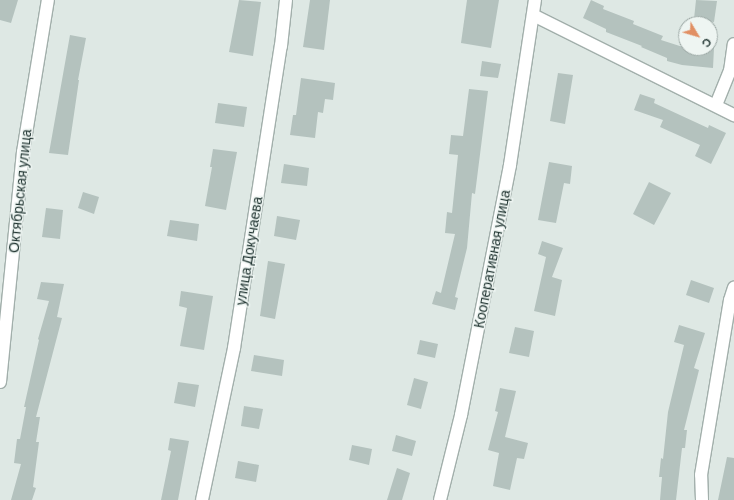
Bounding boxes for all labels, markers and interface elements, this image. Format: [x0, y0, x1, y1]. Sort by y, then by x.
north arrow [678, 16, 718, 56]
text: С [699, 36, 715, 50]
street label: Октябрьская улица [5, 128, 35, 254]
street label: Кооперативная улица [470, 188, 514, 330]
street label: улица Докучаева [232, 195, 266, 307]

